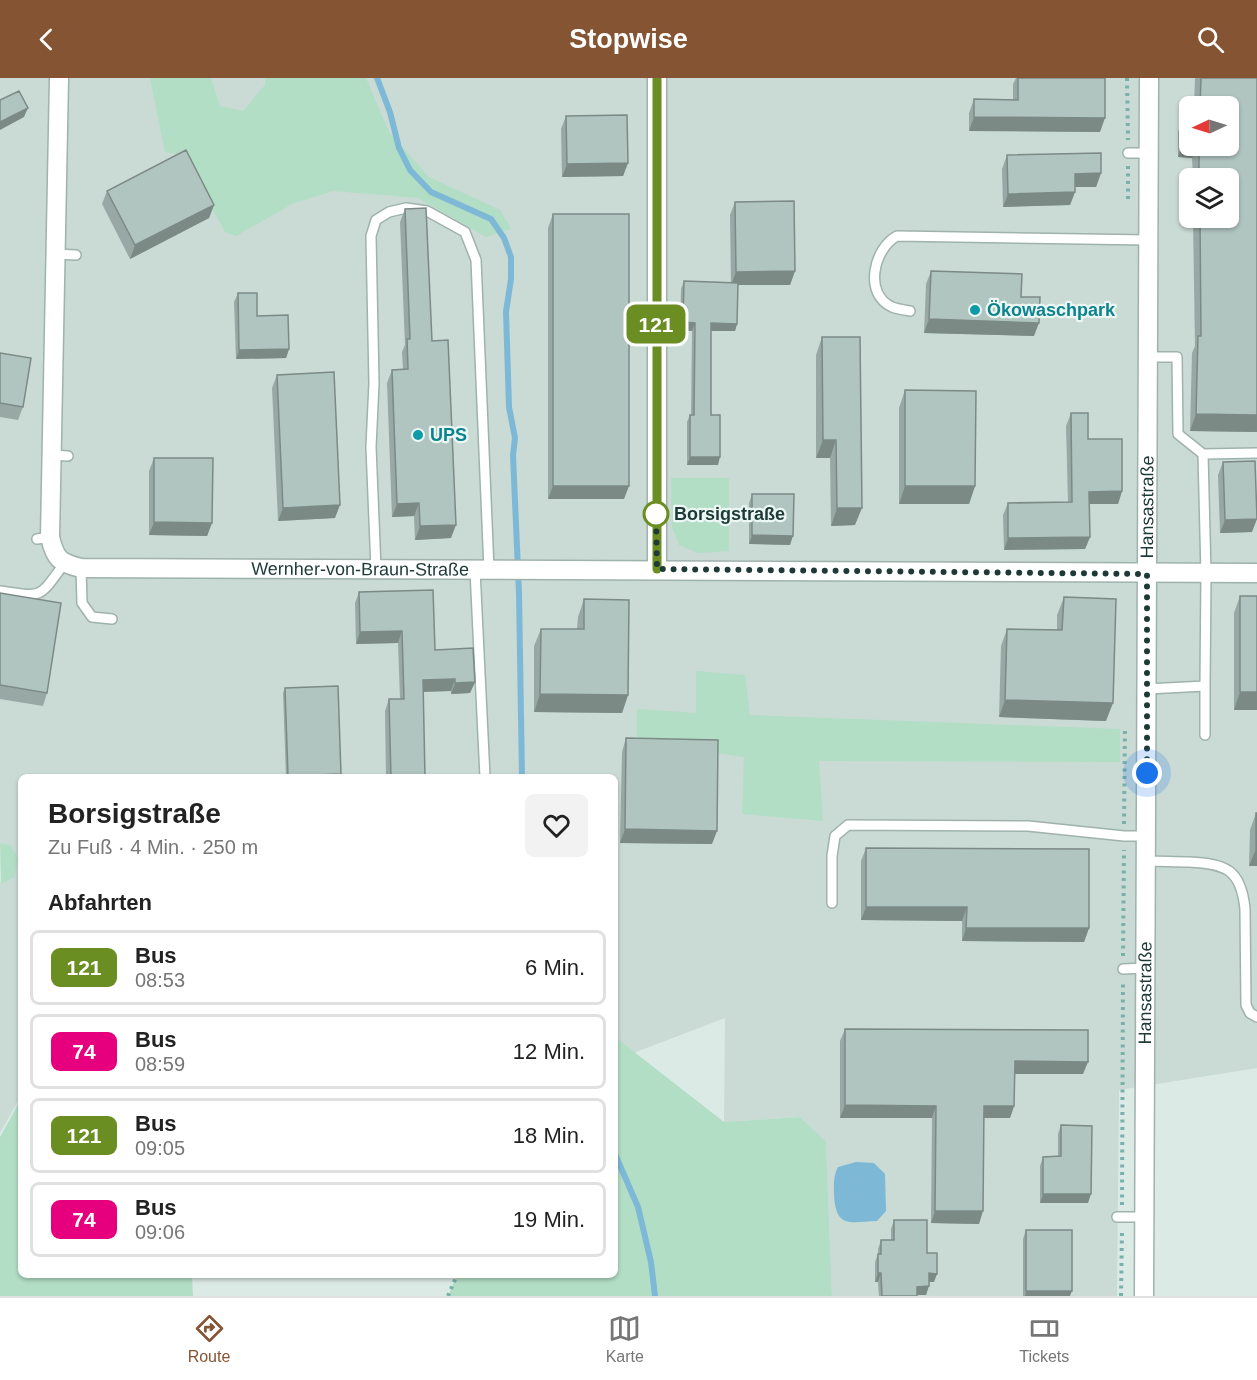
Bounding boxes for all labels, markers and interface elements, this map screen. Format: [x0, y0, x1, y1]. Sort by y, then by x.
icon: back [30, 23, 63, 56]
icon: search [1194, 23, 1227, 56]
text: Stopwise [569, 24, 688, 54]
north arrow [1179, 96, 1239, 156]
map controls [1179, 96, 1239, 228]
button: layers [1179, 168, 1239, 228]
place label: Ökowaschpark [987, 300, 1116, 320]
marker: Ökowaschpark [968, 303, 982, 317]
line badge: 121 [622, 304, 690, 344]
text: 121 [638, 313, 674, 336]
place label: UPS [430, 425, 467, 445]
marker: UPS [411, 428, 425, 442]
street label: Hansastraße [1137, 455, 1157, 559]
marker: Borsigstraße [643, 501, 669, 527]
place label: Borsigstraße [674, 504, 785, 524]
street label: Wernher-von-Braun-Straße [251, 559, 469, 580]
your location [1132, 758, 1162, 788]
button: heart [525, 794, 588, 857]
text: Borsigstraße [48, 798, 221, 829]
text: Zu Fuß · 4 Min. · 250 m [48, 836, 258, 858]
text: Abfahrten [48, 890, 152, 915]
street label: Hansastraße [1135, 941, 1155, 1045]
text: Bus [135, 943, 177, 968]
text: 6 Min. [525, 955, 585, 980]
text: 121 [66, 956, 102, 979]
text: 08:53 [135, 969, 185, 991]
text: Bus [135, 1027, 177, 1052]
text: 12 Min. [513, 1039, 585, 1064]
text: 74 [72, 1040, 96, 1063]
text: 08:59 [135, 1053, 185, 1075]
text: Bus [135, 1111, 177, 1136]
text: 18 Min. [513, 1123, 585, 1148]
text: 121 [66, 1124, 102, 1147]
text: 09:05 [135, 1137, 185, 1159]
text: Bus [135, 1195, 177, 1220]
text: 19 Min. [513, 1207, 585, 1232]
text: 74 [72, 1208, 96, 1231]
text: 09:06 [135, 1221, 185, 1243]
tab: Route [188, 1312, 230, 1366]
tab: Karte [606, 1312, 644, 1366]
tab: Tickets [1019, 1312, 1069, 1366]

